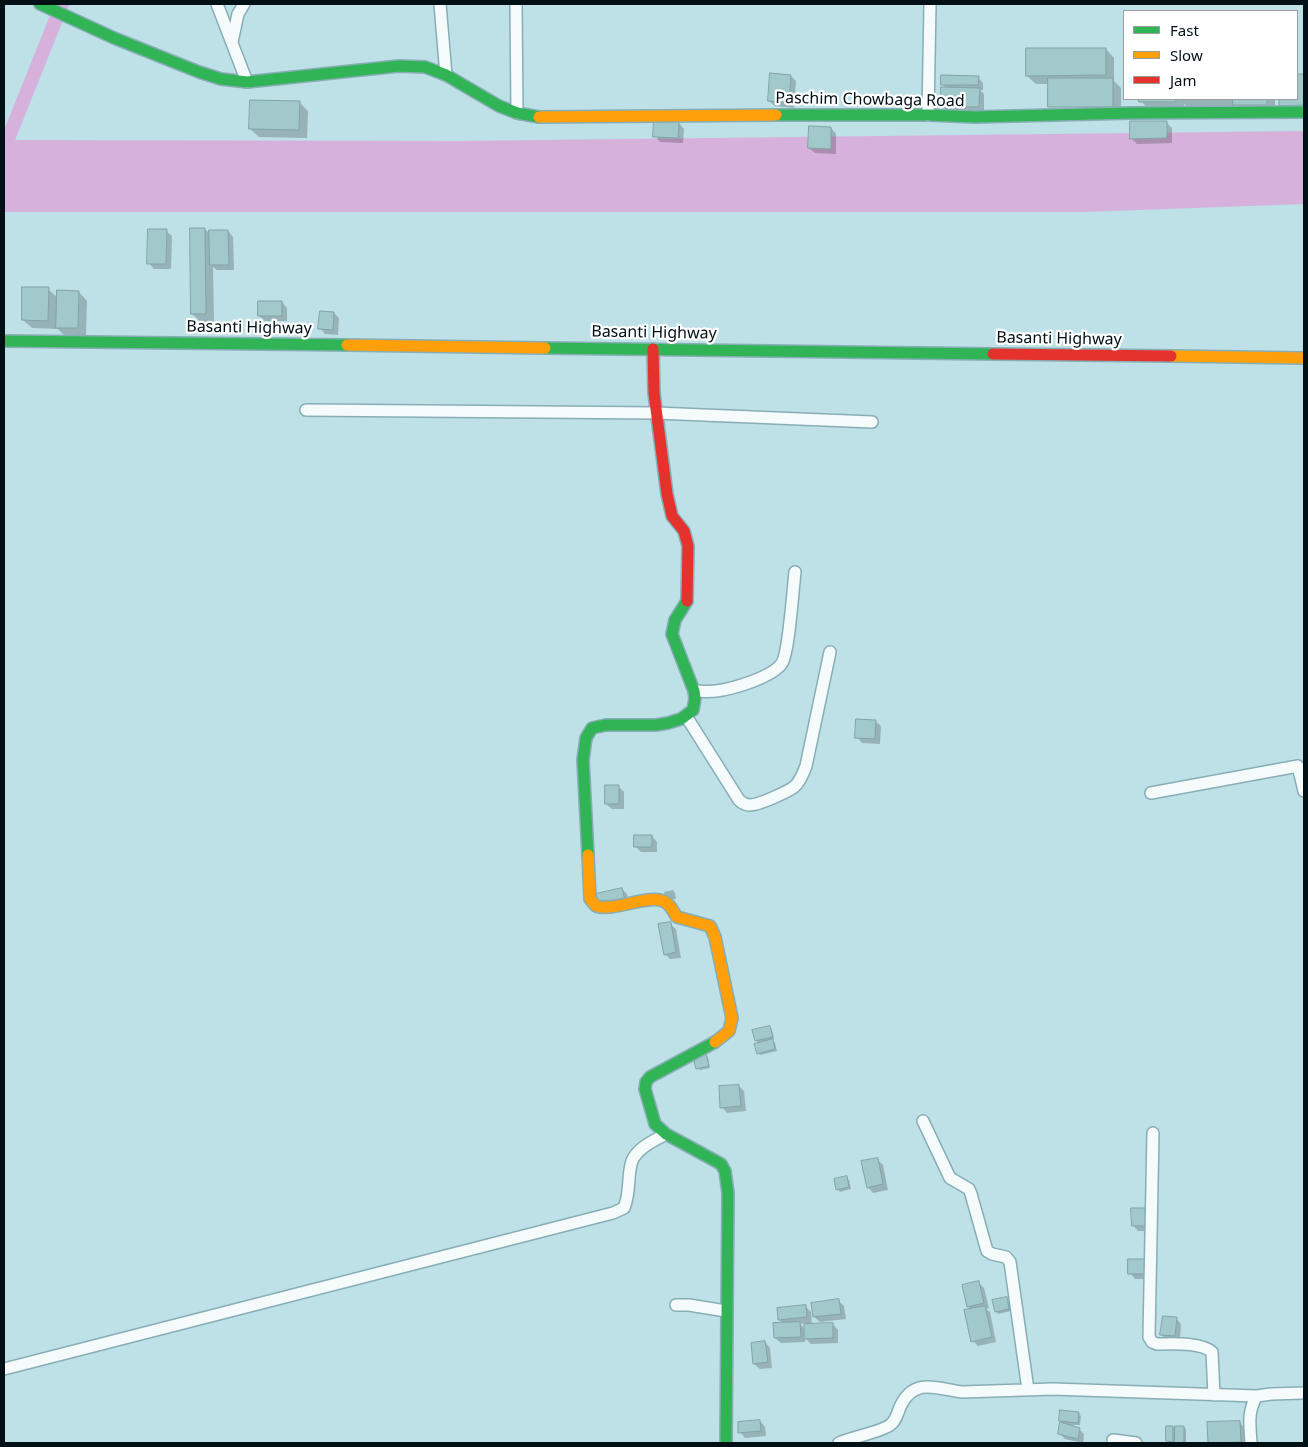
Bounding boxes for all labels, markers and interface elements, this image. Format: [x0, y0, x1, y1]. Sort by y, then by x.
legend [1123, 10, 1298, 100]
text: Fast [1170, 20, 1199, 40]
text: Slow [1170, 45, 1203, 65]
text: Jam [1170, 70, 1197, 90]
street label: Paschim Chowbaga Road [775, 89, 965, 111]
street label: Basanti Highway [186, 317, 312, 339]
street label: Basanti Highway [591, 322, 717, 344]
street label: Basanti Highway [996, 328, 1122, 350]

